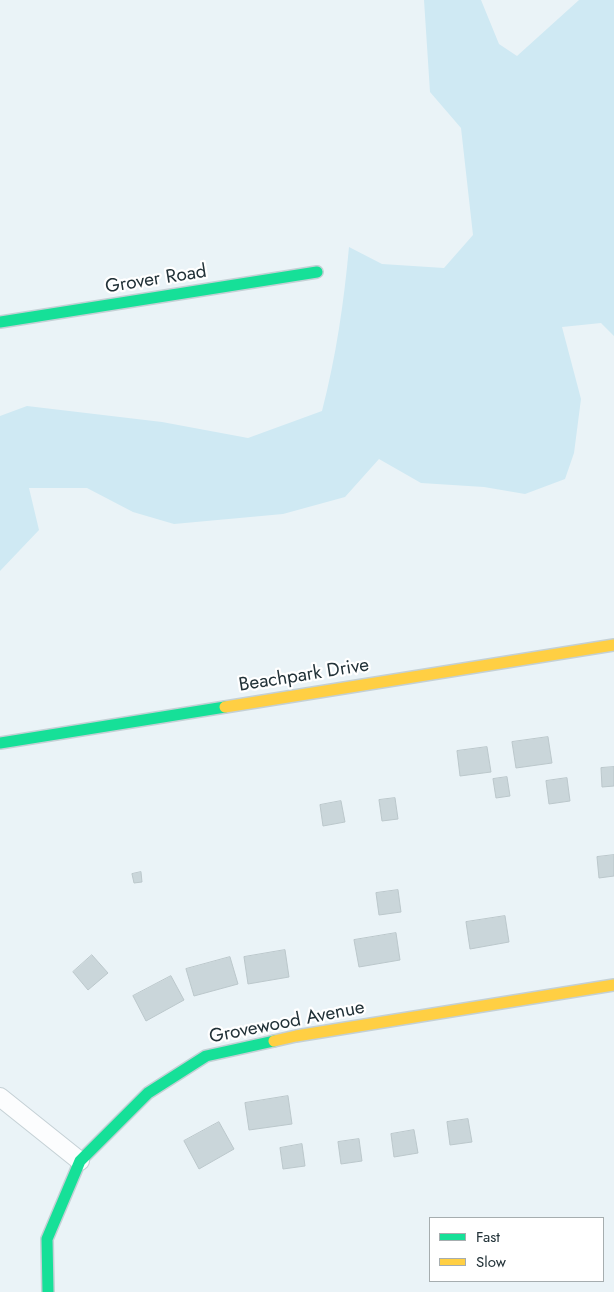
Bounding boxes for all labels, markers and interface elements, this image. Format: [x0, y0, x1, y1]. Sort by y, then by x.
street label: Grover Road [104, 261, 208, 299]
street label: Beachpark Drive [237, 654, 371, 698]
street label: Grovewood Avenue [207, 997, 367, 1049]
legend [429, 1217, 604, 1282]
text: Fast [476, 1226, 500, 1248]
text: Slow [476, 1251, 506, 1273]

